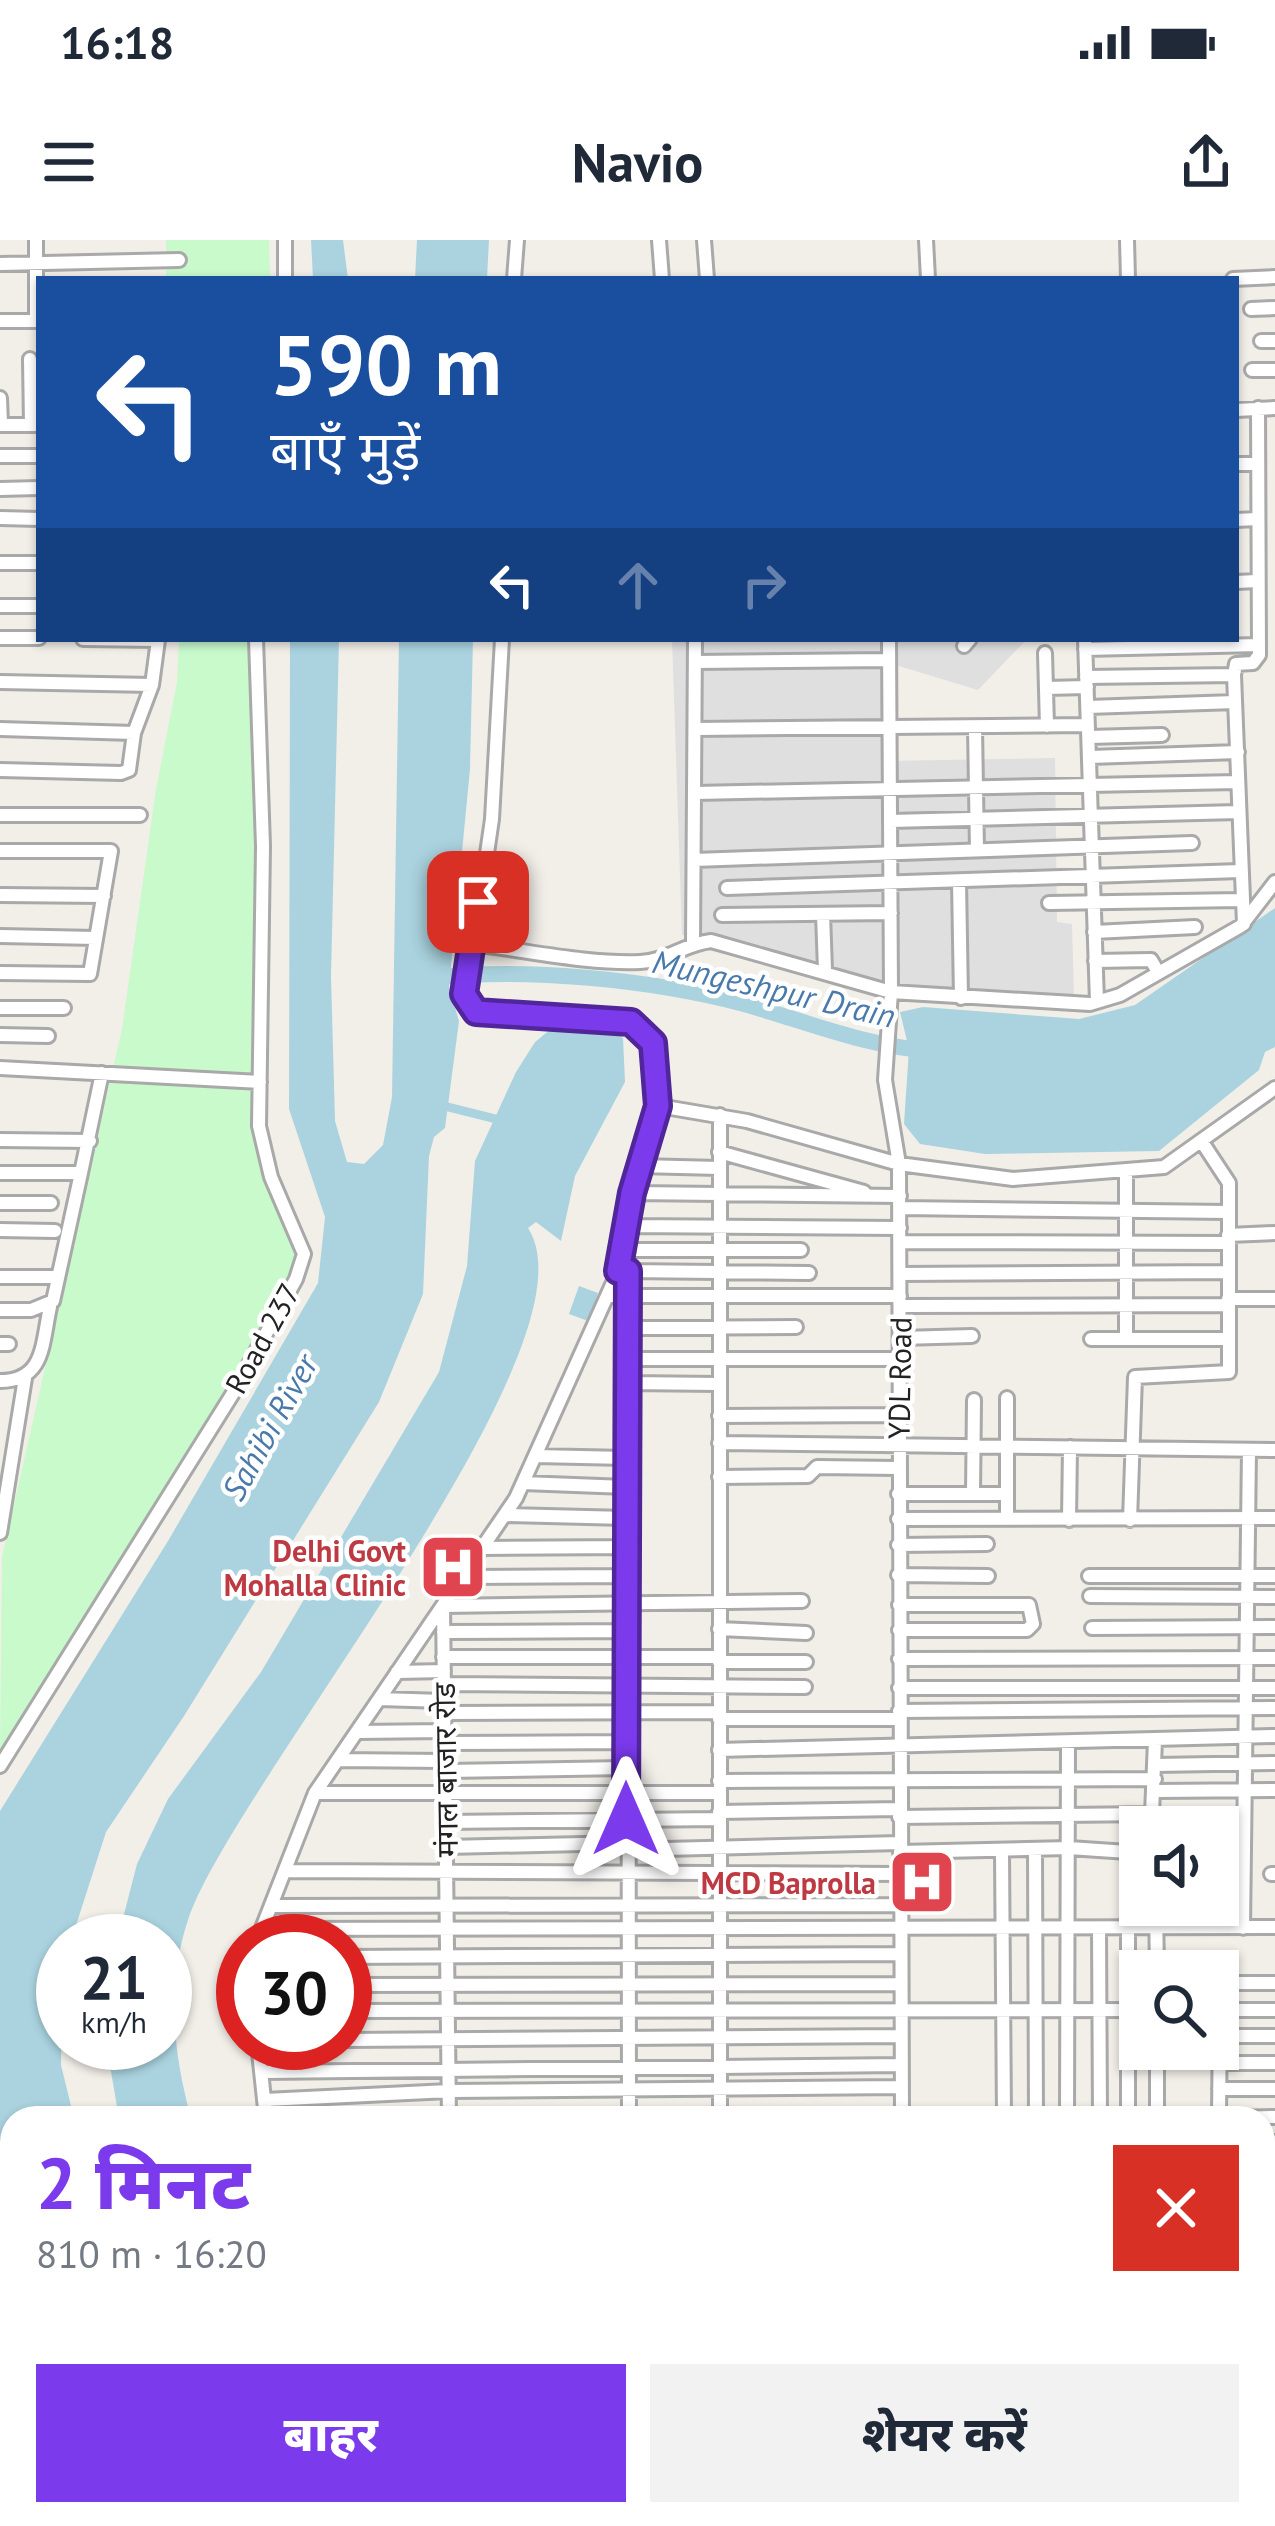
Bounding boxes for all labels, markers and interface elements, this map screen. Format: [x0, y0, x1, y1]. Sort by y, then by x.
text: 16:18 [60, 13, 174, 71]
text: Navio [572, 127, 703, 197]
icon: menu [36, 129, 102, 195]
icon: share [1173, 129, 1239, 195]
text: 590 m [270, 309, 502, 418]
icon: left [72, 324, 228, 480]
text: बाएँ मुड़ें [270, 415, 420, 485]
icon: left [479, 552, 545, 618]
icon: ahead [605, 552, 671, 618]
icon: right [731, 552, 797, 618]
pin [427, 851, 529, 953]
icon: arrive [445, 869, 511, 935]
water label: Mungeshpur Drain [648, 939, 900, 1037]
street label: Road 237 [216, 1276, 308, 1400]
street label: YDL Road [878, 1317, 920, 1439]
water label: Sahibi River [211, 1345, 328, 1508]
place label: Delhi Govt Mohalla Clinic [224, 1531, 407, 1604]
hospital icon: Delhi Govt Mohalla Clinic [418, 1532, 488, 1602]
street label: मंगल बाजार रोड [424, 1681, 466, 1858]
position arrow [563, 1756, 689, 1882]
map controls [1119, 1806, 1239, 2070]
button: sound [1119, 1806, 1239, 1926]
hospital icon: MCD Baprolla [887, 1847, 957, 1917]
place label: MCD Baprolla [701, 1863, 876, 1902]
speed limit sign: 30 [216, 1914, 372, 2070]
text: 21 [80, 1938, 148, 2016]
button: search [1119, 1950, 1239, 2070]
text: km/h [81, 2002, 147, 2041]
text: 2 मिनट [36, 2136, 250, 2229]
button: close [1113, 2145, 1239, 2271]
text: 810 m · 16:20 [36, 2228, 267, 2279]
button: बाहर [36, 2364, 626, 2502]
button: शेयर करें [650, 2364, 1239, 2502]

